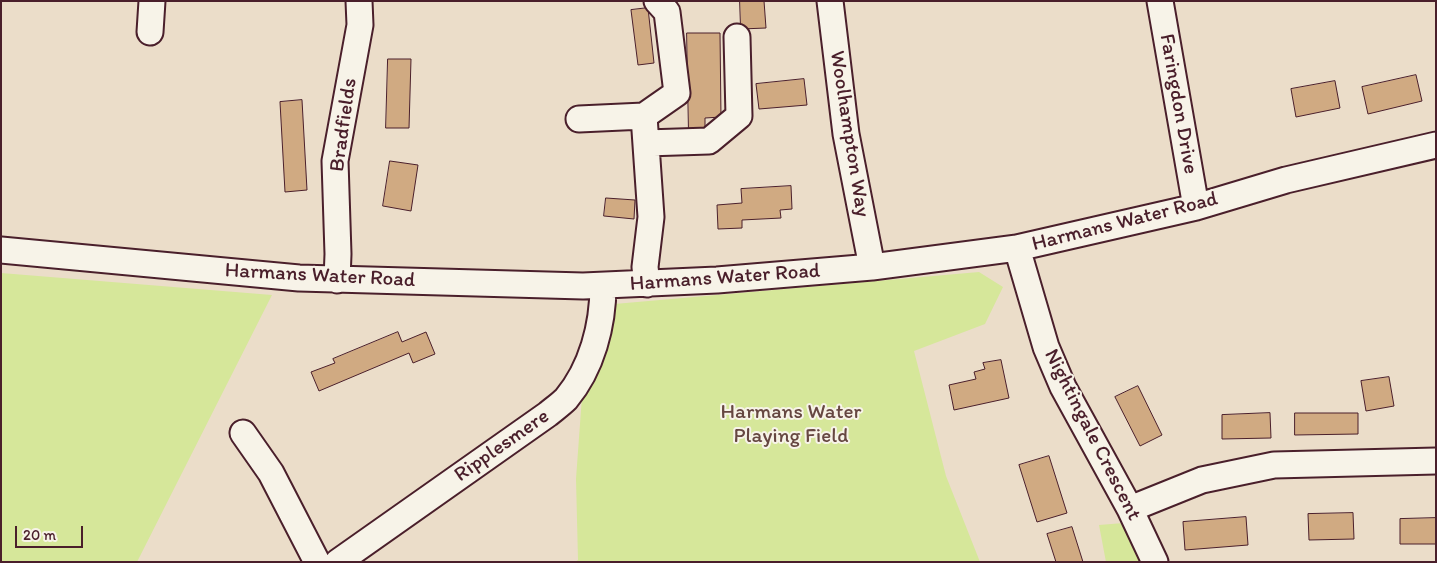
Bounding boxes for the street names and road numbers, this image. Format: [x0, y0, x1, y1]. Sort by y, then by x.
street label: Faringdon Drive [1153, 32, 1203, 176]
street label: Woolhampton Way [823, 49, 875, 219]
street label: Bradfields [325, 77, 363, 173]
street label: Harmans Water Road [1029, 187, 1221, 257]
street label: Harmans Water Road [224, 258, 416, 294]
street label: Harmans Water Road [629, 259, 821, 297]
street label: Nightingale Crescent [1038, 345, 1146, 525]
street label: Ripplesmere [450, 404, 554, 488]

